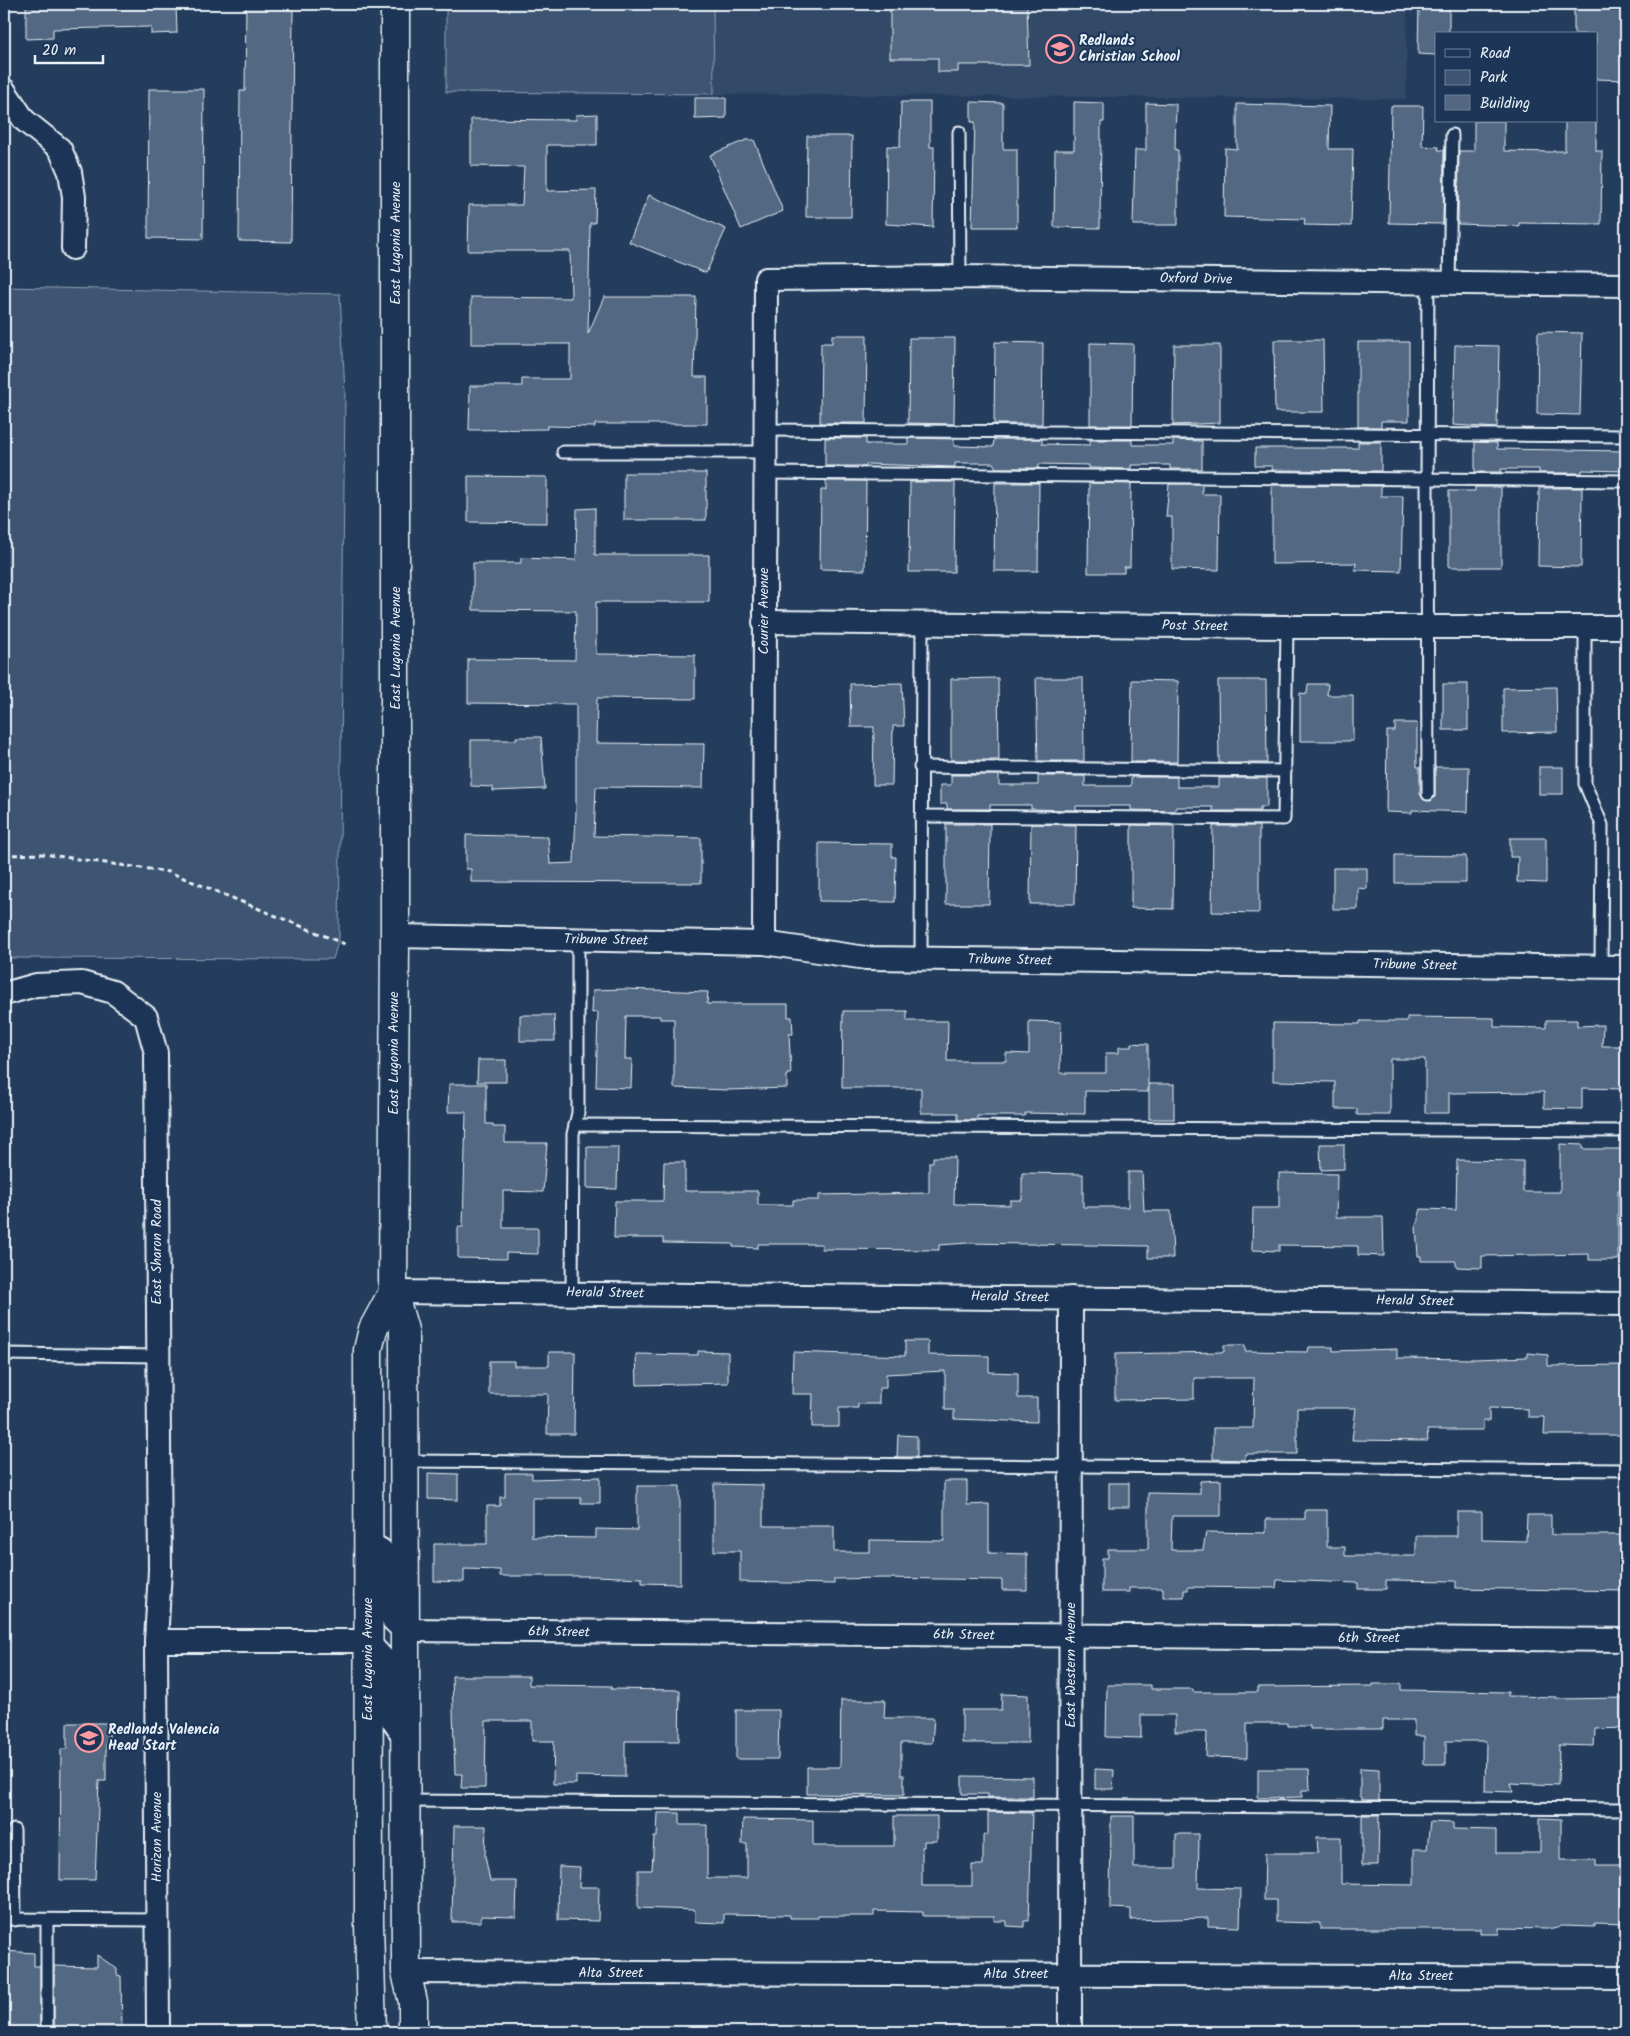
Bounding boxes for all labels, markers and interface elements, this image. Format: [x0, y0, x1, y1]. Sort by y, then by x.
place label: Redlands Christian School [1079, 30, 1180, 68]
scale bar [35, 32, 102, 64]
legend [1435, 32, 1598, 122]
school or university icon: Redlands Christian School [1045, 34, 1075, 64]
text: 20 m [42, 39, 76, 63]
text: Road [1480, 42, 1511, 66]
text: Park [1480, 66, 1508, 90]
text: Building [1480, 92, 1530, 116]
street label: East Lugonia Avenue [385, 181, 407, 305]
street label: Oxford Drive [1160, 267, 1233, 291]
street label: Courier Avenue [753, 567, 775, 655]
street label: East Lugonia Avenue [385, 586, 407, 710]
street label: Post Street [1162, 614, 1229, 638]
street label: Tribune Street [564, 928, 649, 952]
street label: Tribune Street [968, 948, 1053, 972]
street label: Tribune Street [1373, 953, 1458, 977]
street label: East Lugonia Avenue [383, 991, 405, 1115]
street label: East Sharon Road [146, 1198, 168, 1305]
street label: Herald Street [566, 1281, 645, 1305]
street label: Herald Street [971, 1285, 1050, 1309]
street label: Herald Street [1376, 1289, 1455, 1313]
street label: East Lugonia Avenue [357, 1597, 379, 1721]
street label: East Western Avenue [1060, 1601, 1082, 1728]
street label: 6th Street [528, 1620, 591, 1644]
street label: 6th Street [933, 1623, 996, 1647]
street label: 6th Street [1338, 1627, 1400, 1649]
place label: Redlands Valencia Head Start [108, 1719, 219, 1757]
school or university icon: Redlands Valencia Head Start [74, 1723, 104, 1753]
street label: Horizon Avenue [146, 1791, 168, 1882]
street label: Alta Street [578, 1962, 644, 1984]
street label: Alta Street [983, 1963, 1049, 1985]
street label: Alta Street [1388, 1965, 1454, 1987]

